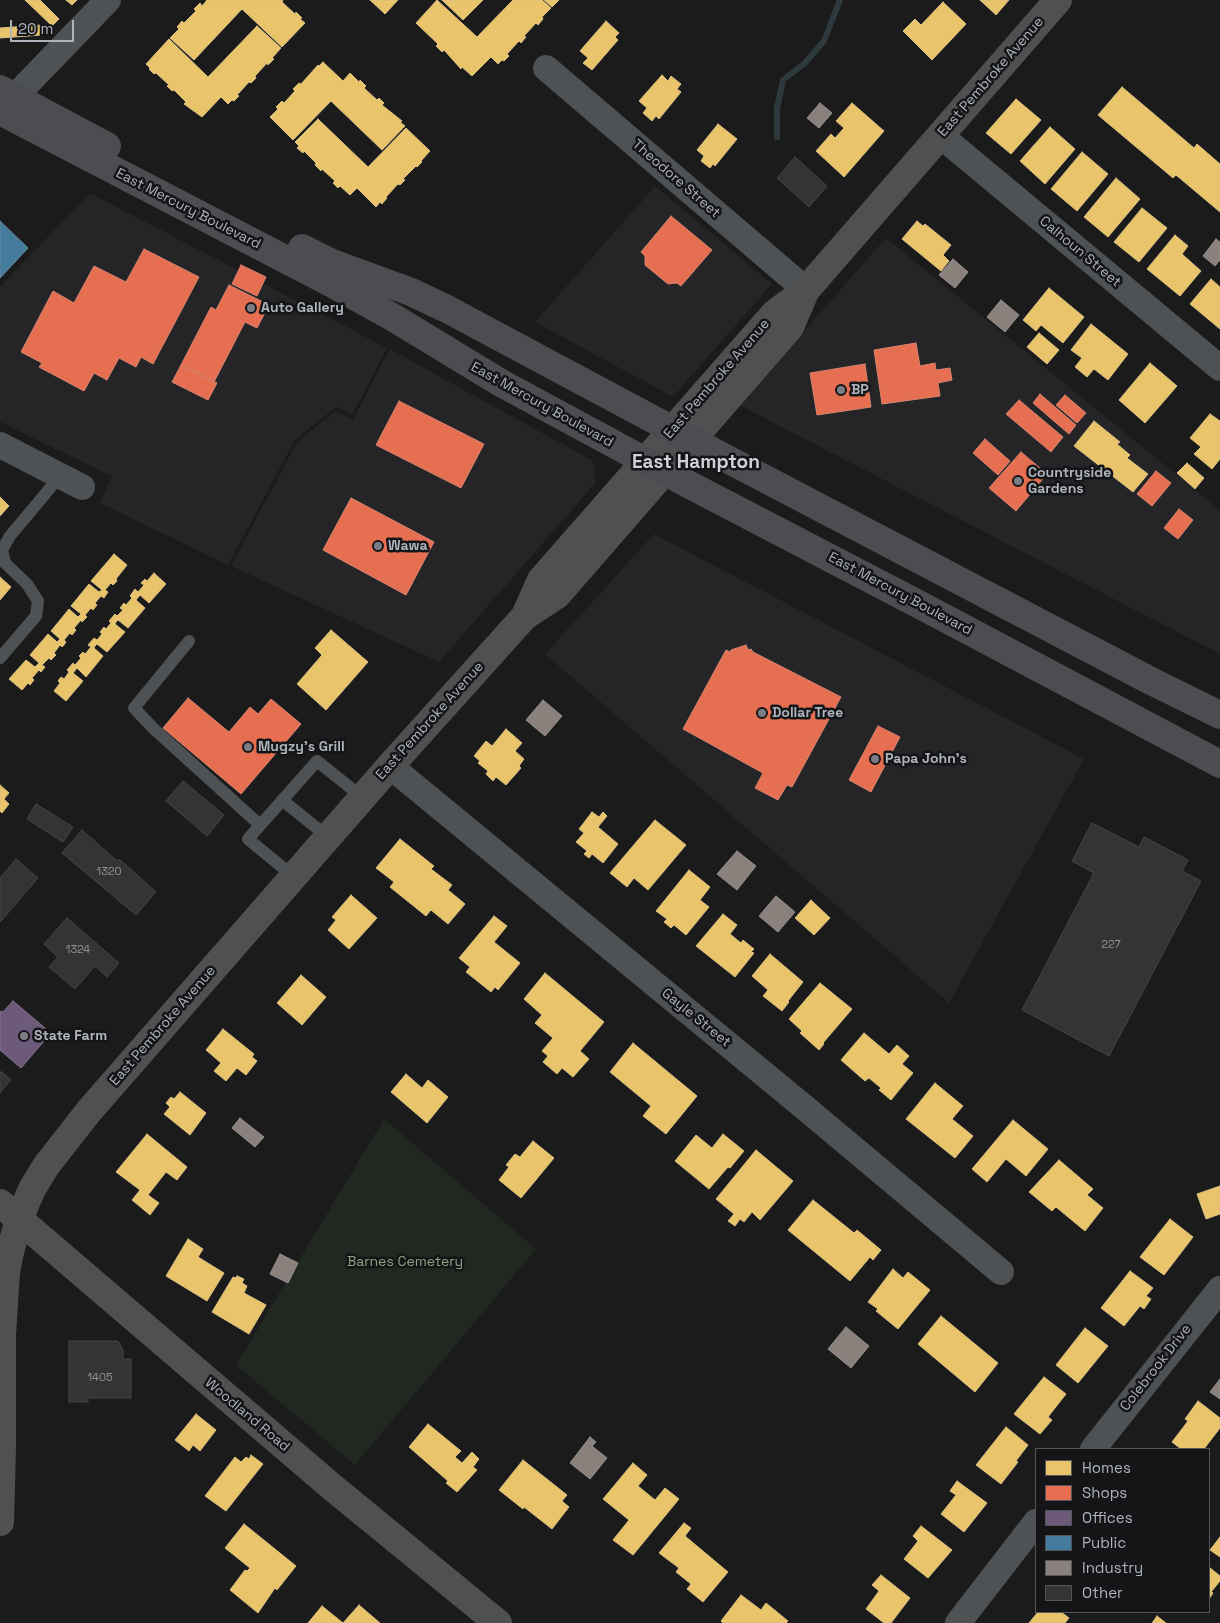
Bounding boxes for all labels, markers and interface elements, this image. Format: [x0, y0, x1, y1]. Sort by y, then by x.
scale bar [12, 10, 76, 42]
street label: East Pembroke Avenue [935, 14, 1047, 140]
text: 20 m [18, 19, 53, 38]
street label: Theodore Street [629, 136, 723, 222]
street label: East Mercury Boulevard [113, 165, 263, 253]
street label: Calhoun Street [1036, 213, 1124, 291]
place label: Auto Gallery [261, 300, 344, 316]
marker: Auto Gallery [245, 302, 257, 314]
street label: East Pembroke Avenue [661, 316, 773, 442]
street label: East Mercury Boulevard [468, 359, 616, 451]
place label: BP [851, 382, 869, 398]
marker: BP [835, 384, 847, 396]
district label: East Hampton [632, 452, 760, 474]
place label: Countryside Gardens [1028, 465, 1111, 498]
marker: Countryside Gardens [1012, 475, 1024, 487]
place label: Wawa [388, 538, 428, 554]
marker: Wawa [372, 540, 384, 552]
street label: East Mercury Boulevard [825, 549, 975, 639]
street label: East Pembroke Avenue [373, 659, 487, 783]
place label: Dollar Tree [772, 705, 843, 721]
marker: Dollar Tree [756, 707, 768, 719]
place label: Mugzy's Grill [258, 739, 345, 755]
marker: Mugzy's Grill [242, 741, 254, 753]
place label: Papa John's [885, 751, 967, 767]
marker: Papa John's [869, 753, 881, 765]
house number: 1320 [97, 865, 121, 879]
house number: 227 [1101, 938, 1121, 952]
house number: 1324 [66, 943, 90, 957]
street label: East Pembroke Avenue [107, 963, 219, 1089]
street label: Gayle Street [658, 985, 734, 1051]
place label: State Farm [34, 1028, 107, 1044]
marker: State Farm [18, 1030, 30, 1042]
park label: Barnes Cemetery [347, 1254, 463, 1270]
street label: Colebrook Drive [1117, 1321, 1195, 1415]
house number: 1405 [87, 1371, 113, 1385]
street label: Woodland Road [201, 1375, 293, 1455]
legend [1035, 1448, 1210, 1613]
text: Homes [1082, 1458, 1131, 1477]
text: Shops [1082, 1483, 1127, 1502]
text: Offices [1082, 1508, 1133, 1527]
text: Public [1082, 1533, 1126, 1552]
text: Industry [1082, 1558, 1143, 1577]
text: Other [1082, 1583, 1123, 1602]

